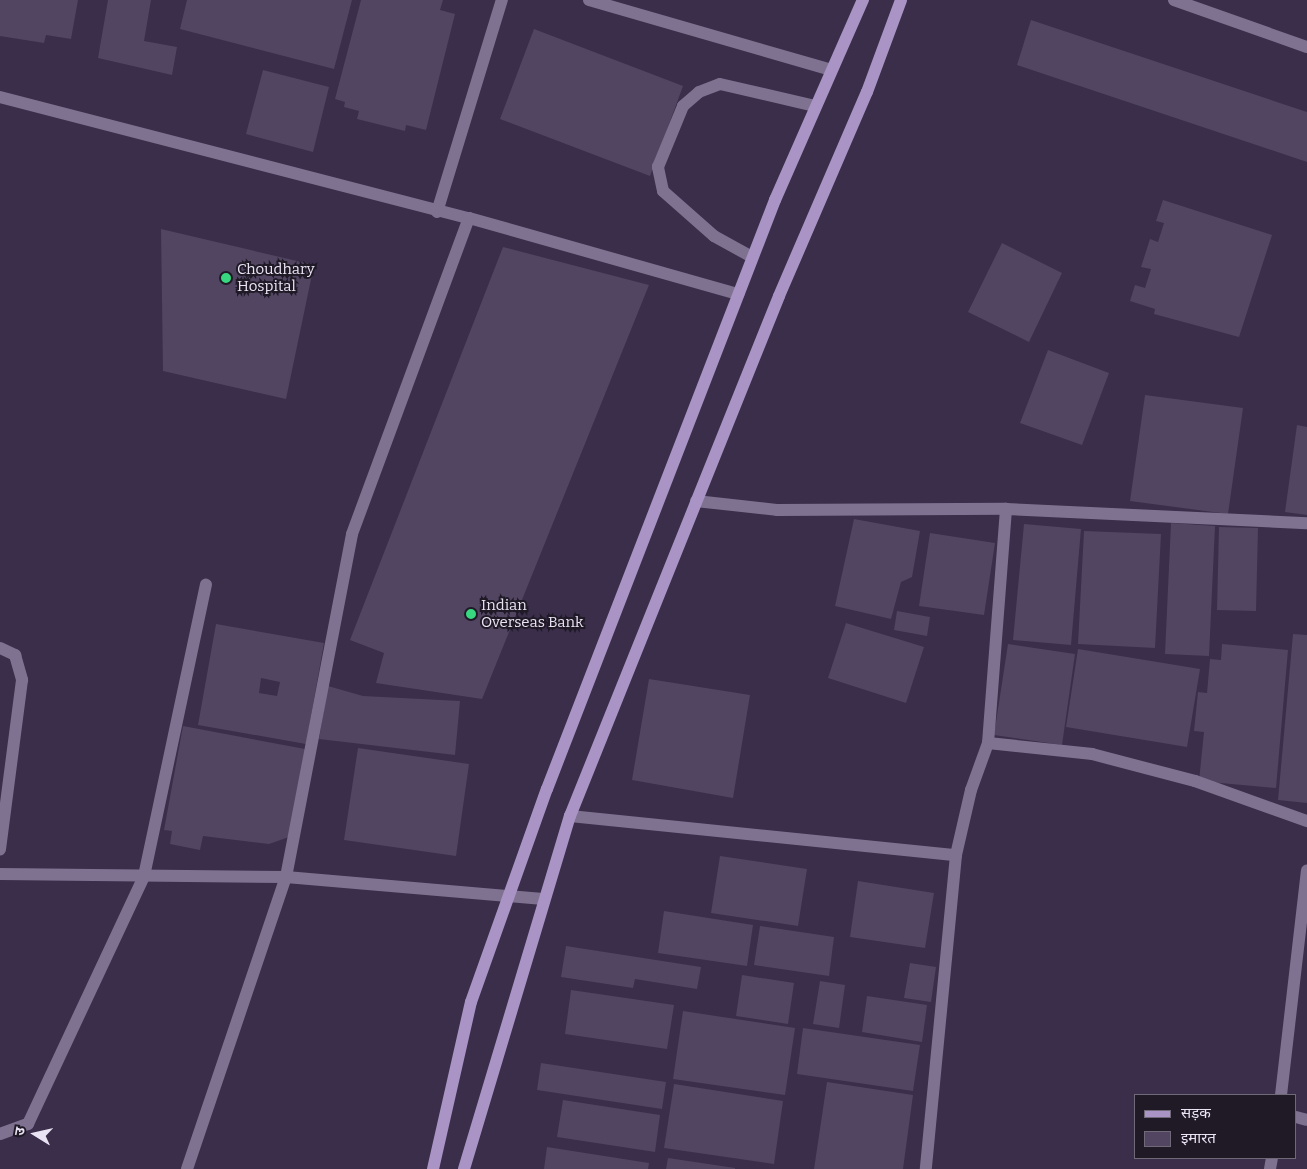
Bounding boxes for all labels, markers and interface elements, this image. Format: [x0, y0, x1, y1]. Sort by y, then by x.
place label: Choudhary Hospital [237, 260, 315, 295]
marker: Choudhary Hospital [219, 271, 233, 285]
place label: Indian Overseas Bank [481, 596, 583, 631]
marker: Indian Overseas Bank [465, 608, 477, 620]
legend [1134, 1094, 1297, 1159]
text: सड़क [1181, 1104, 1211, 1122]
north arrow [10, 1109, 60, 1159]
text: उ [11, 1126, 29, 1137]
text: इमारत [1181, 1129, 1216, 1147]

